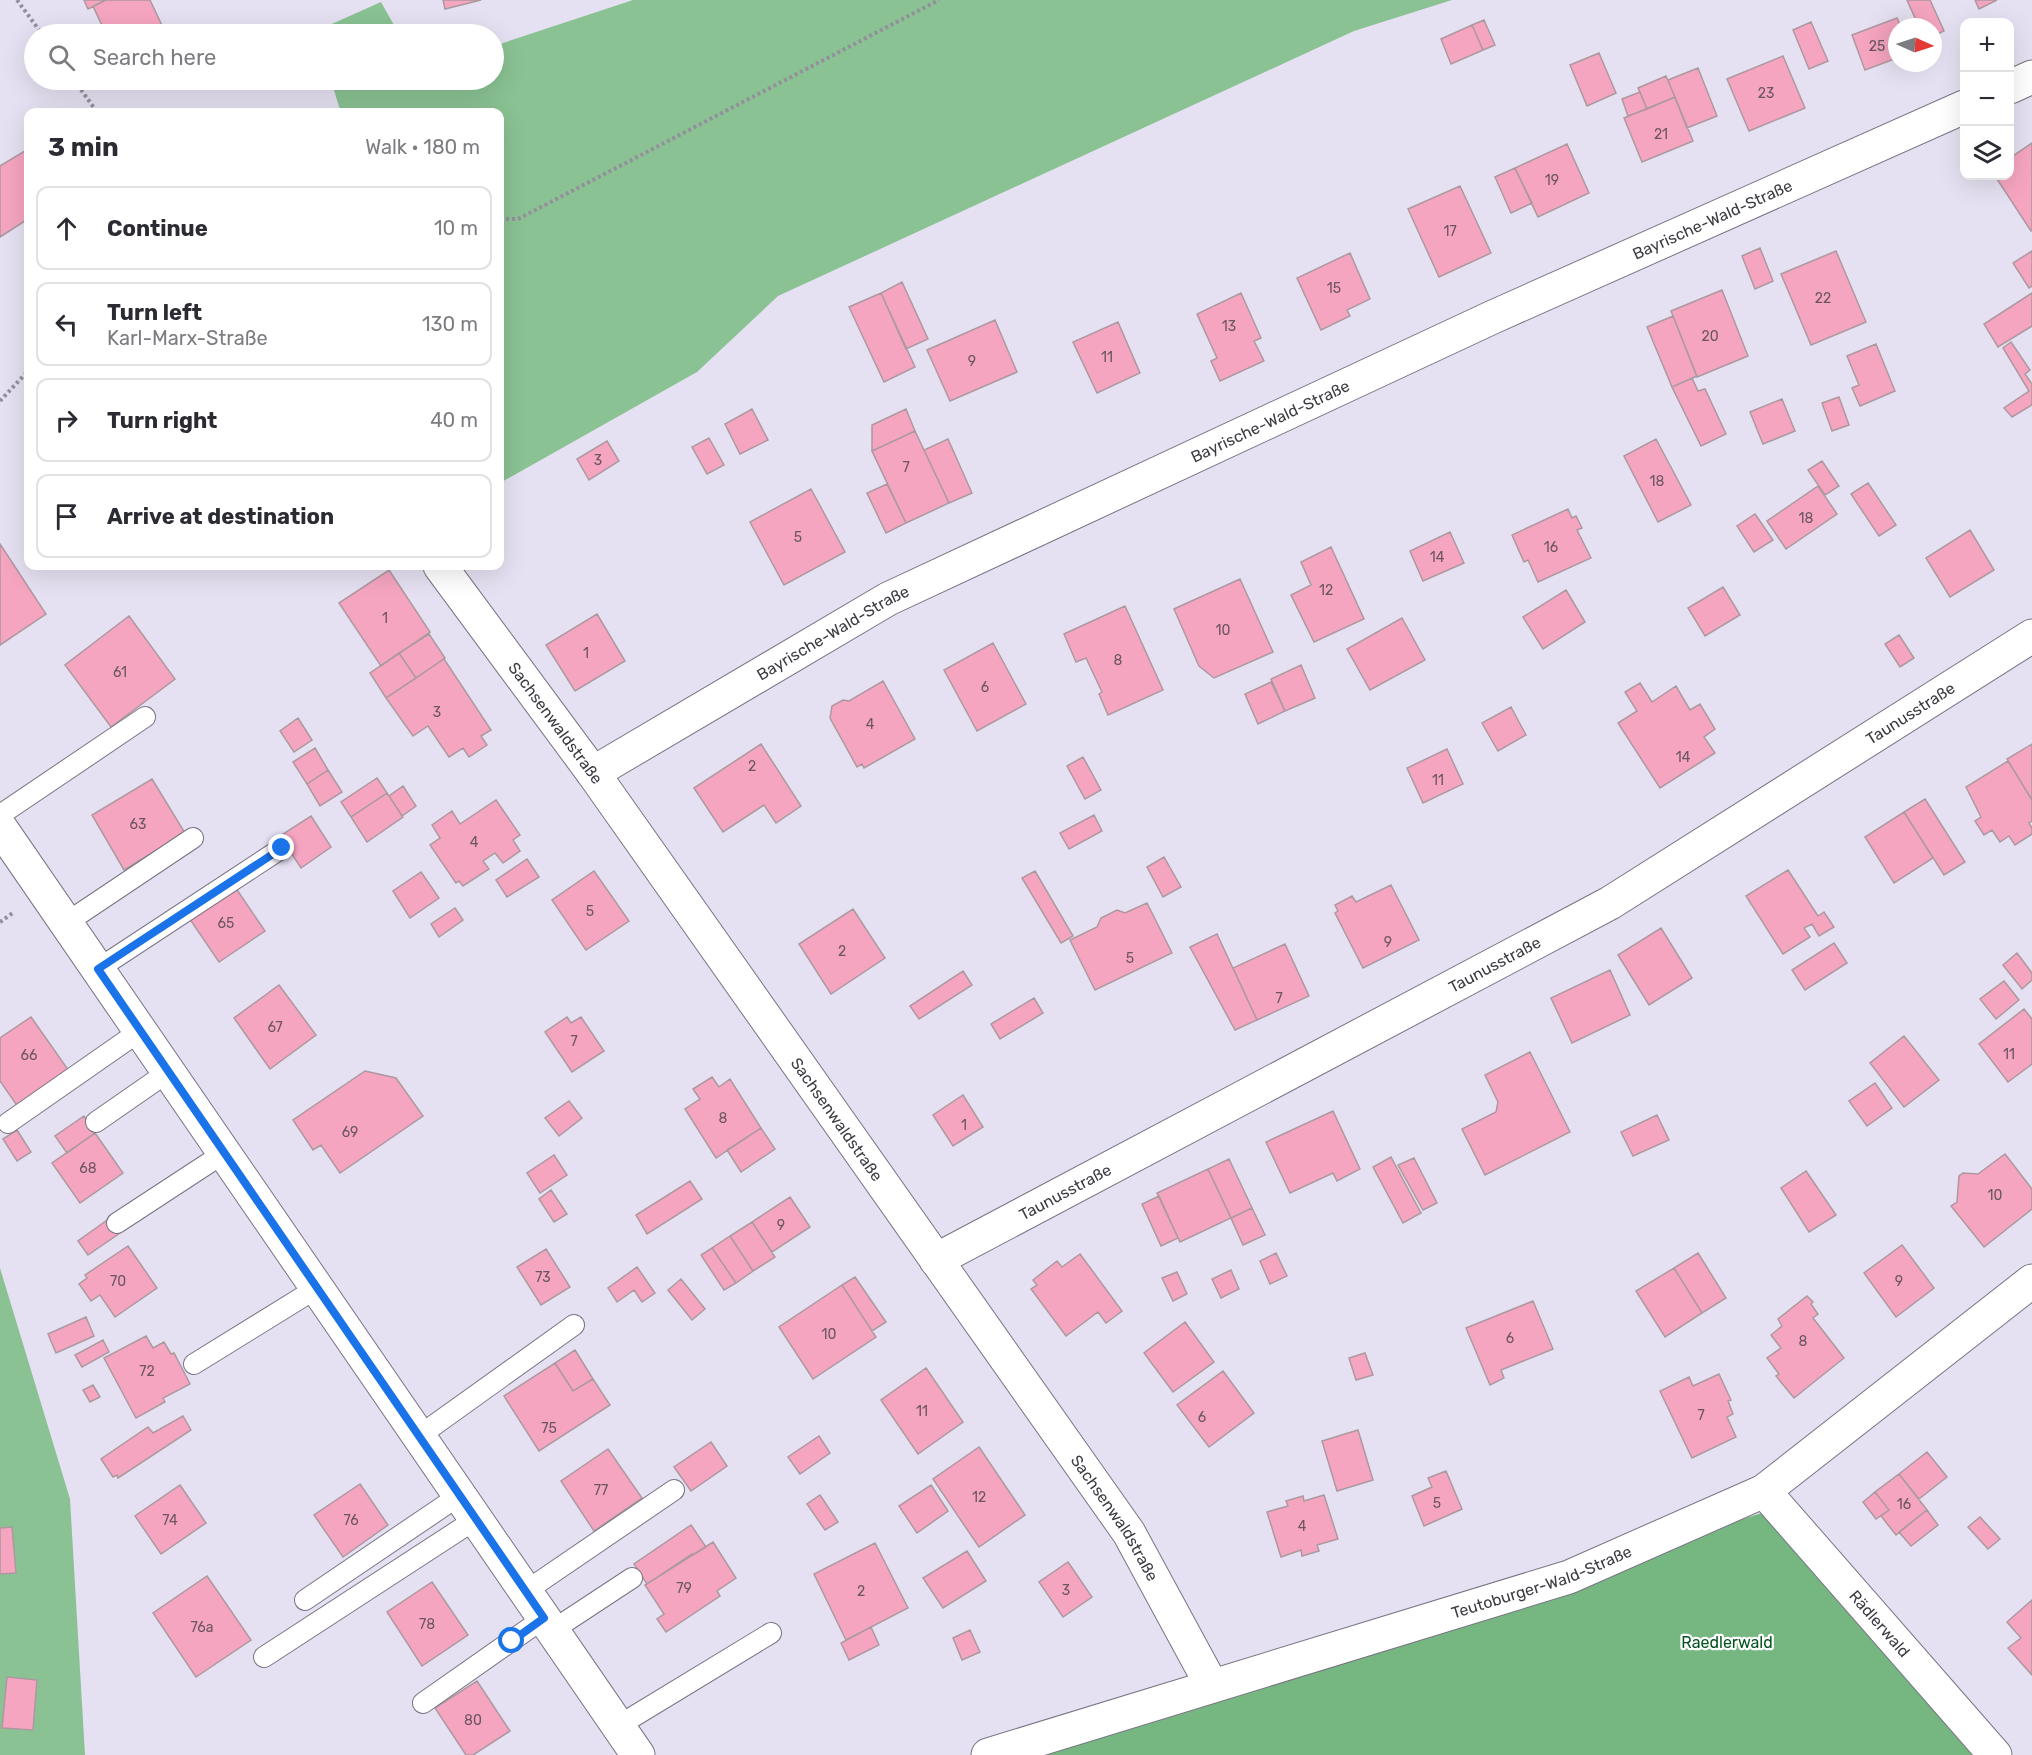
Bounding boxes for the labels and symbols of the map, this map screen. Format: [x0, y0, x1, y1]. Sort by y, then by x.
north arrow [1888, 18, 1942, 72]
house number: 25 [1869, 38, 1885, 55]
house number: 23 [1758, 85, 1774, 102]
house number: 21 [1654, 126, 1668, 143]
house number: 19 [1545, 172, 1559, 189]
street label: Bayrische-Wald-Straße [1629, 175, 1795, 263]
house number: 17 [1443, 223, 1457, 240]
house number: 15 [1327, 280, 1341, 297]
house number: 22 [1815, 290, 1831, 307]
house number: 13 [1222, 318, 1236, 335]
house number: 20 [1701, 328, 1719, 345]
house number: 11 [1101, 349, 1113, 366]
house number: 9 [968, 353, 976, 370]
street label: Bayrische-Wald-Straße [1188, 376, 1352, 466]
house number: 3 [594, 452, 602, 469]
house number: 7 [902, 459, 910, 476]
house number: 18 [1650, 473, 1665, 490]
house number: 18 [1799, 510, 1814, 527]
house number: 5 [794, 529, 802, 546]
house number: 16 [1544, 539, 1558, 556]
house number: 14 [1430, 549, 1445, 566]
street label: Bayrische-Wald-Straße [753, 581, 912, 684]
house number: 12 [1319, 582, 1333, 599]
house number: 1 [382, 610, 388, 627]
house number: 10 [1216, 622, 1231, 639]
house number: 1 [583, 645, 589, 662]
house number: 8 [1114, 652, 1123, 669]
street label: Sachsenwaldstraße [505, 658, 607, 787]
house number: 61 [113, 664, 127, 681]
street label: Taunusstraße [1862, 678, 1958, 748]
house number: 6 [981, 679, 989, 696]
house number: 3 [433, 704, 441, 721]
house number: 4 [866, 716, 875, 733]
house number: 14 [1676, 749, 1691, 766]
house number: 2 [748, 758, 756, 775]
house number: 11 [1432, 772, 1444, 789]
house number: 63 [130, 816, 146, 833]
route end [268, 834, 294, 860]
house number: 4 [470, 834, 479, 851]
house number: 5 [586, 903, 594, 920]
house number: 65 [218, 915, 234, 932]
street label: Taunusstraße [1445, 932, 1544, 996]
house number: 9 [1384, 934, 1392, 951]
house number: 2 [838, 943, 846, 960]
house number: 5 [1126, 950, 1134, 967]
house number: 7 [1275, 990, 1283, 1007]
house number: 67 [267, 1019, 283, 1036]
house number: 7 [570, 1033, 578, 1050]
house number: 11 [2003, 1046, 2015, 1063]
house number: 66 [21, 1047, 37, 1064]
street label: Sachsenwaldstraße [787, 1054, 887, 1185]
house number: 8 [719, 1110, 728, 1127]
house number: 1 [961, 1117, 967, 1134]
house number: 69 [342, 1124, 358, 1141]
house number: 68 [79, 1160, 97, 1177]
street label: Taunusstraße [1016, 1160, 1114, 1224]
house number: 10 [1988, 1187, 2003, 1204]
house number: 9 [777, 1217, 785, 1234]
house number: 73 [535, 1269, 551, 1286]
house number: 70 [110, 1273, 126, 1290]
house number: 9 [1895, 1273, 1903, 1290]
house number: 10 [822, 1326, 837, 1343]
house number: 6 [1506, 1330, 1514, 1347]
house number: 8 [1799, 1333, 1808, 1350]
house number: 72 [139, 1363, 155, 1380]
house number: 11 [916, 1403, 928, 1420]
house number: 7 [1697, 1407, 1705, 1424]
house number: 6 [1198, 1409, 1206, 1426]
house number: 75 [541, 1420, 557, 1437]
street label: Sachsenwaldstraße [1067, 1451, 1163, 1584]
house number: 77 [594, 1482, 608, 1499]
house number: 12 [972, 1489, 986, 1506]
house number: 5 [1433, 1495, 1441, 1512]
house number: 16 [1897, 1496, 1911, 1513]
house number: 74 [162, 1512, 178, 1529]
house number: 76 [343, 1512, 359, 1529]
house number: 4 [1298, 1518, 1307, 1535]
street label: Teutoburger-Wald-Straße [1449, 1541, 1634, 1622]
house number: 79 [676, 1580, 692, 1597]
house number: 3 [1062, 1582, 1070, 1599]
house number: 2 [857, 1583, 865, 1600]
street label: Rädlerwald [1846, 1586, 1914, 1661]
house number: 78 [419, 1616, 435, 1633]
house number: 76a [191, 1619, 213, 1636]
route start [498, 1627, 524, 1653]
park label: Raedlerwald [1681, 1633, 1773, 1652]
house number: 80 [464, 1712, 482, 1729]

